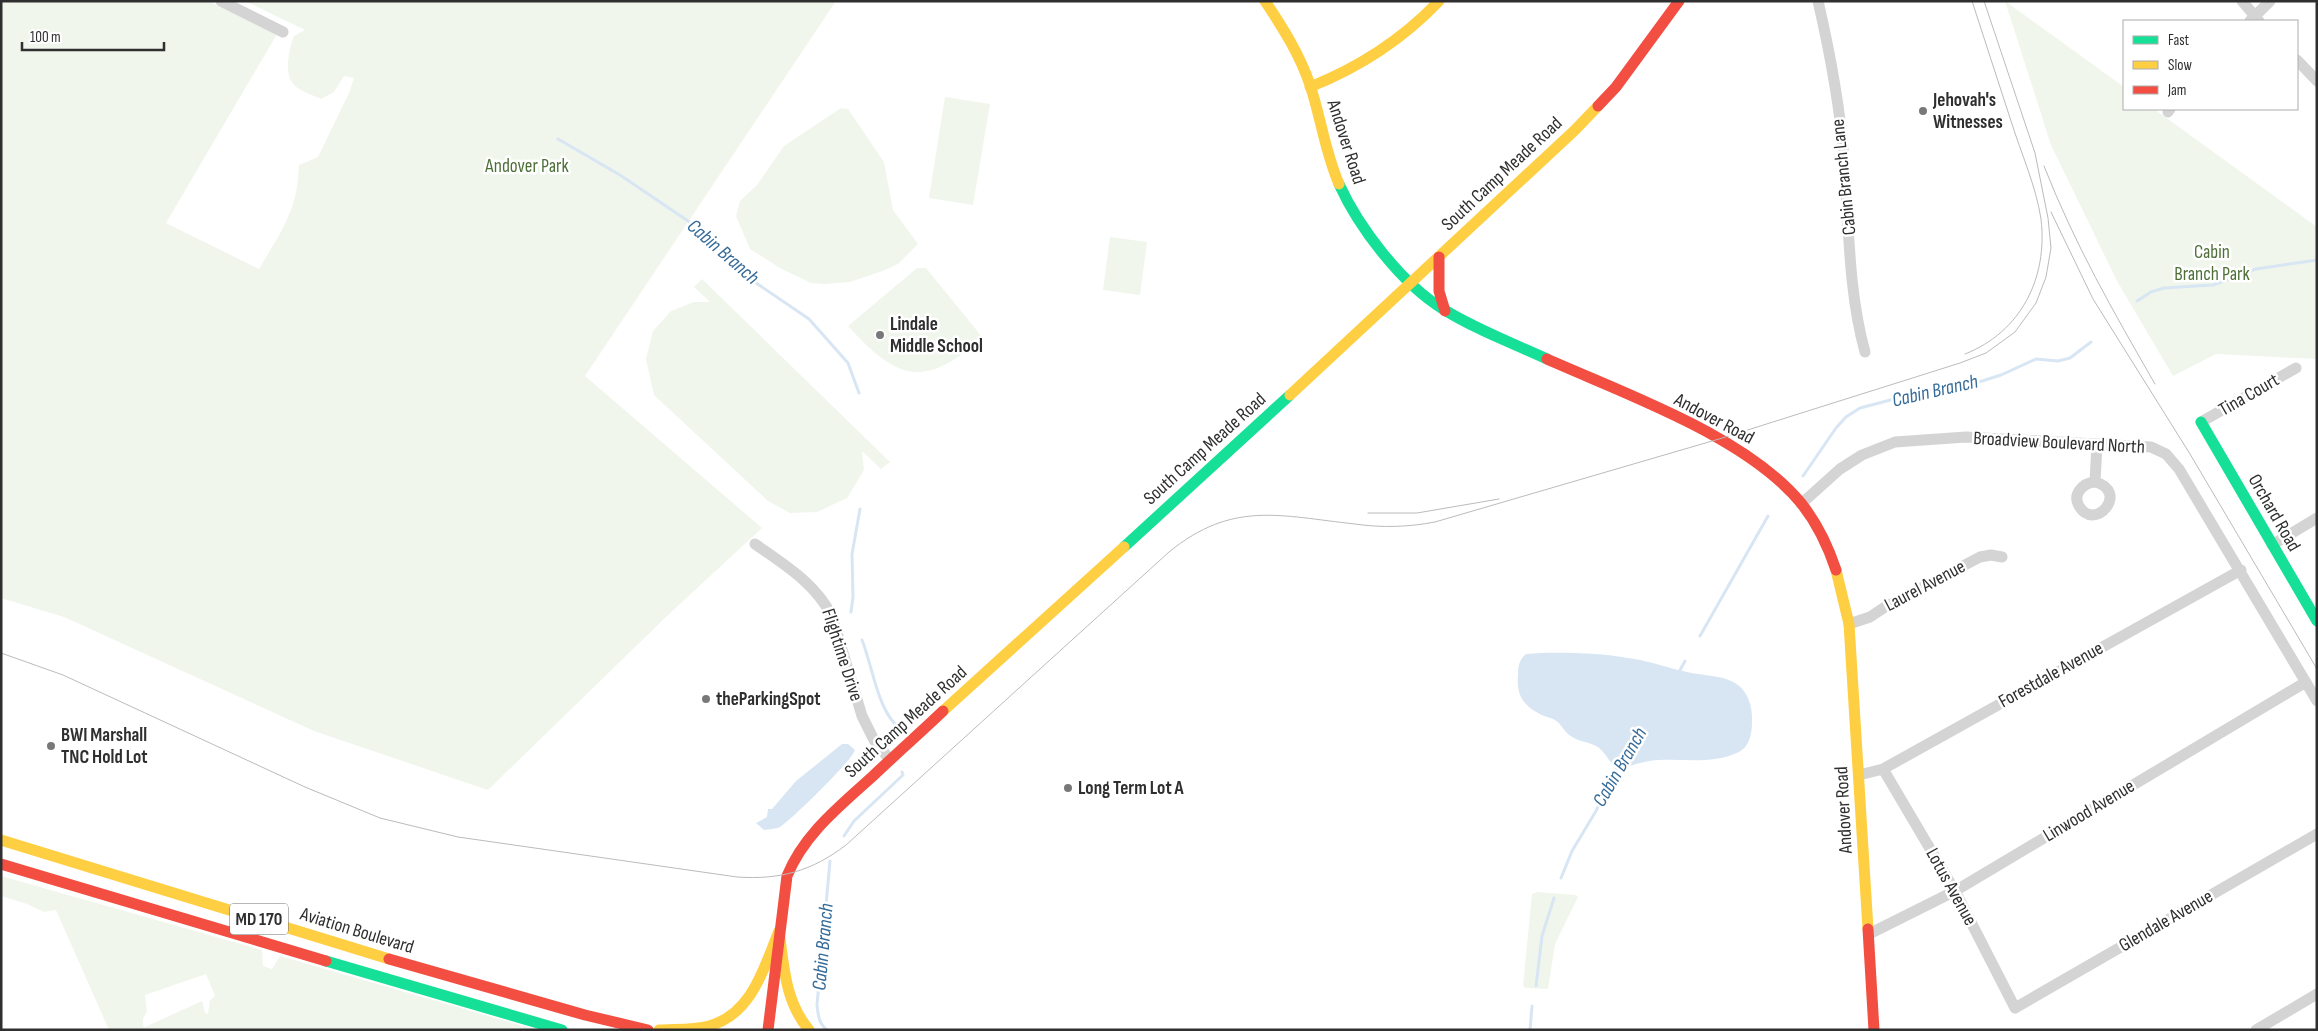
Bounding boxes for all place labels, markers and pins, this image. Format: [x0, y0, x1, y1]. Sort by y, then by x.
place label: Jehovah's Witnesses [1932, 89, 2003, 134]
marker: Jehovah's Witnesses [1917, 105, 1929, 117]
place label: Lindale Middle School [890, 313, 983, 358]
marker: Lindale Middle School [874, 329, 886, 341]
place label: theParkingSpot [716, 688, 821, 711]
marker: theParkingSpot [700, 693, 712, 705]
place label: BWI Marshall TNC Hold Lot [61, 724, 148, 769]
marker: BWI Marshall TNC Hold Lot [45, 740, 57, 752]
place label: Long Term Lot A [1078, 777, 1185, 800]
marker: Long Term Lot A [1062, 782, 1074, 794]

